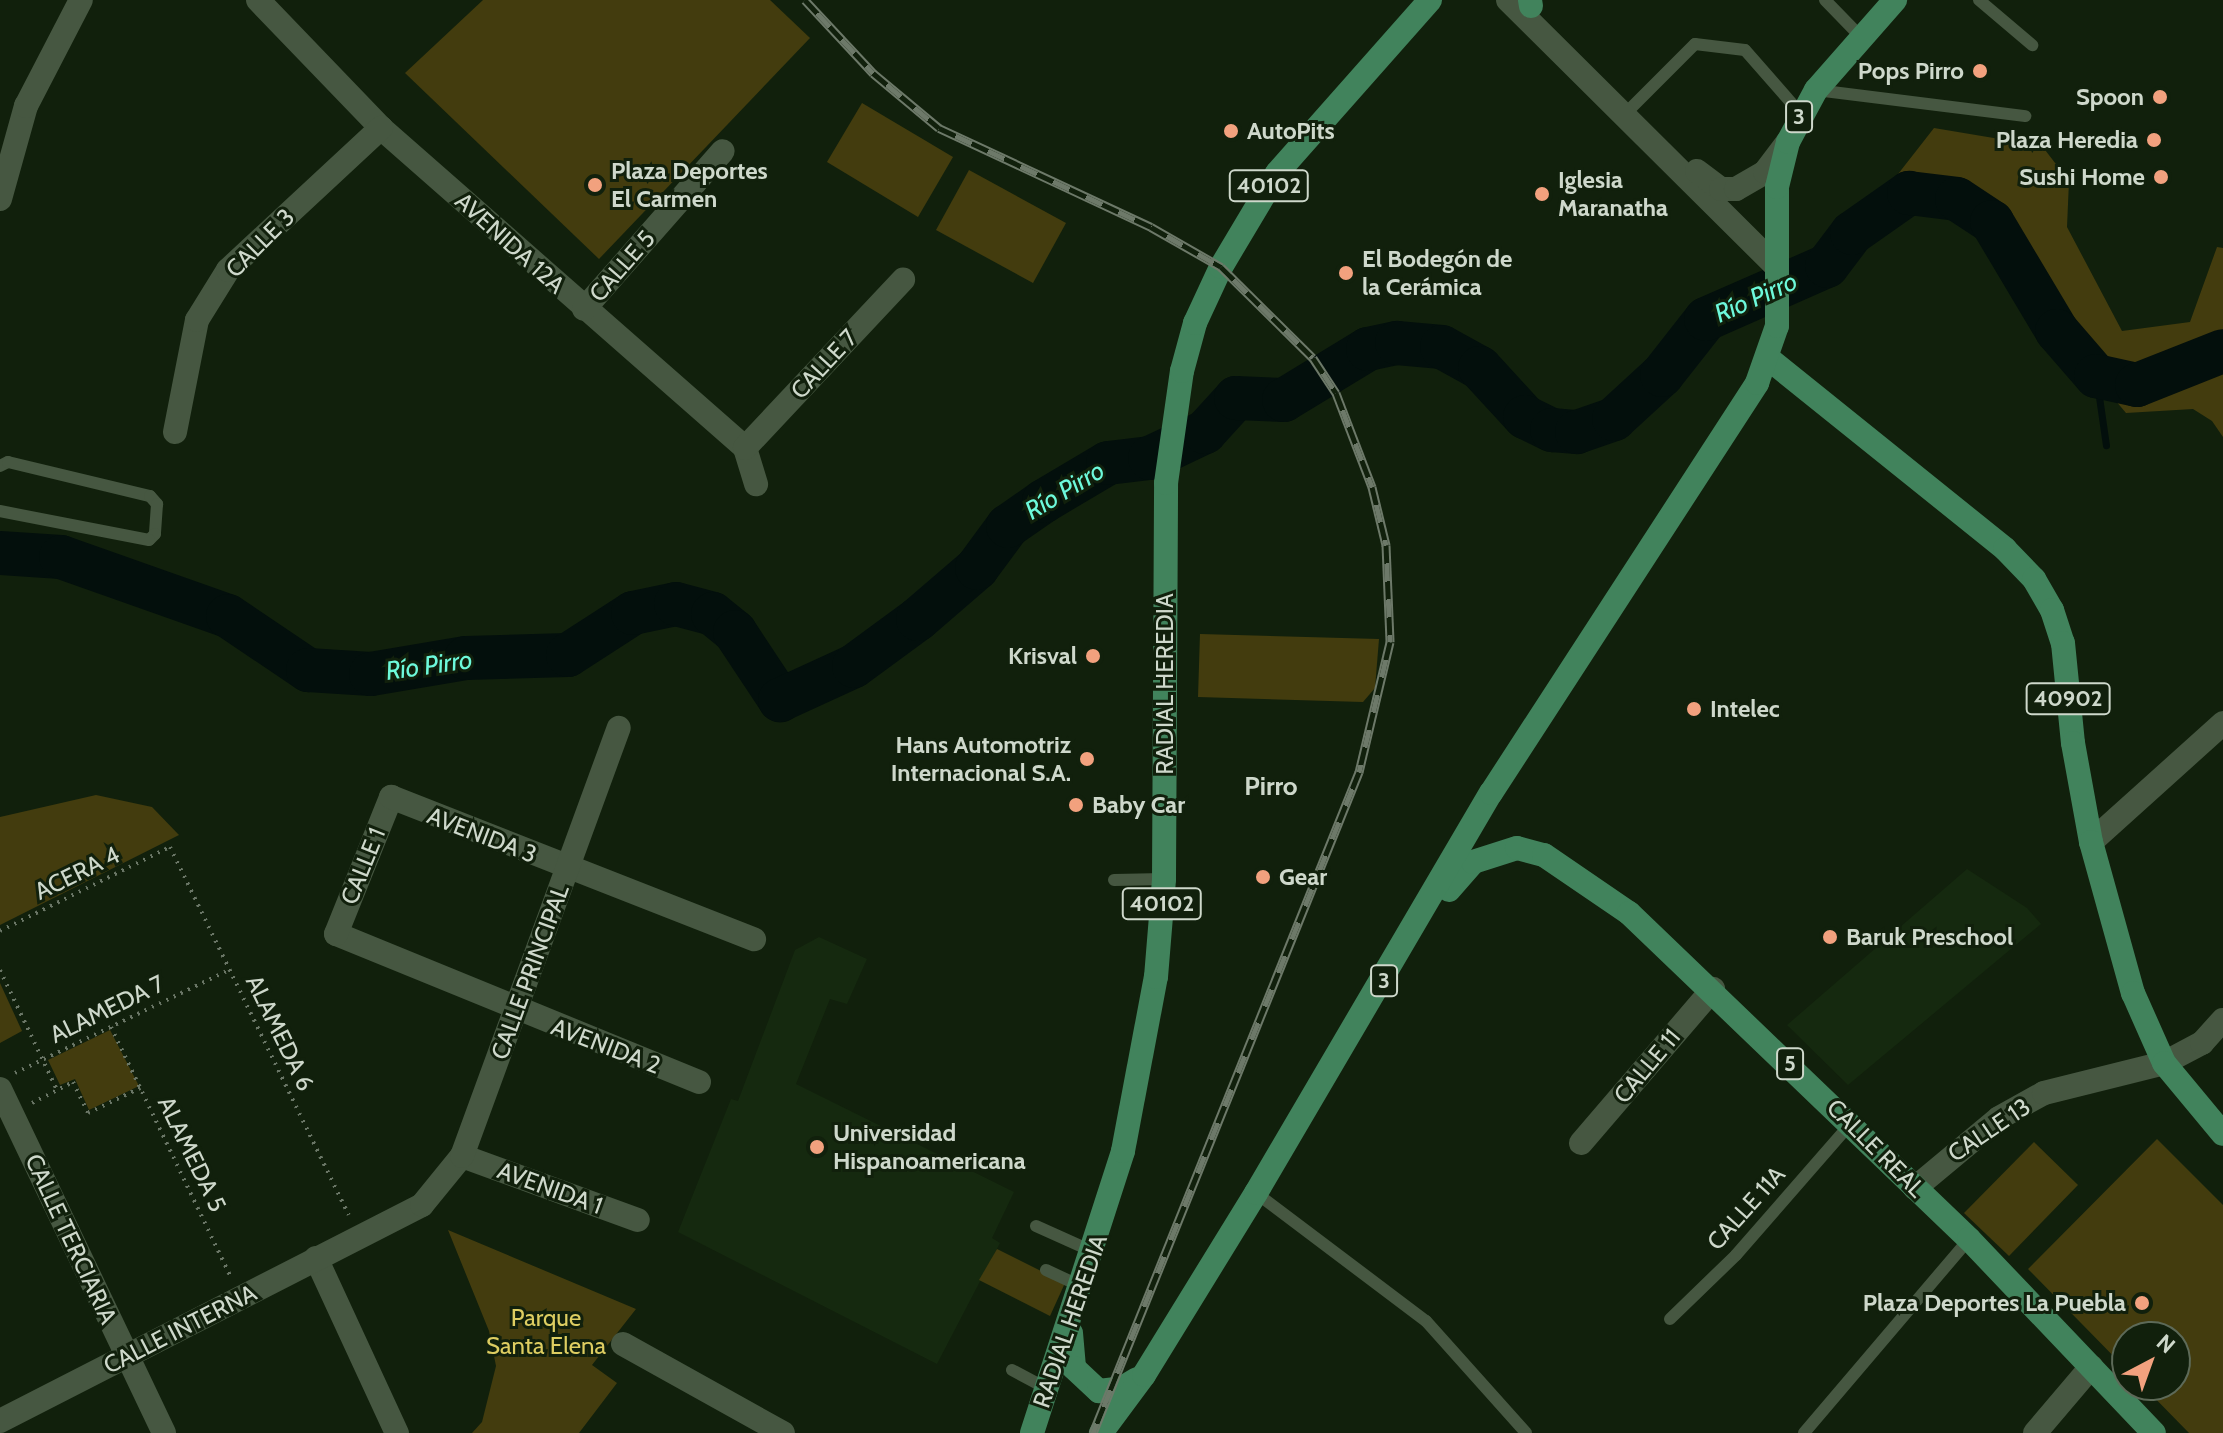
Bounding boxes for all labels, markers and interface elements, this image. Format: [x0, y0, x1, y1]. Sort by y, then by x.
place label: Pops Pirro [1858, 57, 1964, 85]
marker: Pops Pirro [1971, 62, 1989, 80]
place label: Spoon [2076, 83, 2144, 111]
marker: Spoon [2151, 88, 2169, 106]
road number: 3 [1785, 99, 1813, 135]
place label: AutoPits [1247, 117, 1335, 145]
marker: AutoPits [1222, 122, 1240, 140]
place label: Plaza Heredia [1996, 126, 2138, 154]
marker: Plaza Heredia [2145, 131, 2163, 149]
place label: Plaza Deportes El Carmen [611, 157, 768, 213]
place label: Sushi Home [2019, 163, 2145, 191]
place label: Iglesia Maranatha [1558, 166, 1668, 222]
road number: 40102 [1227, 168, 1311, 204]
marker: Sushi Home [2152, 168, 2170, 186]
marker: Plaza Deportes El Carmen [586, 176, 604, 194]
marker: Iglesia Maranatha [1533, 185, 1551, 203]
street label: AVENIDA 12A [449, 186, 571, 300]
street label: CALLE 3 [220, 203, 300, 283]
street label: CALLE 5 [583, 224, 661, 308]
place label: El Bodegón de la Cerámica [1362, 245, 1512, 301]
marker: El Bodegón de la Cerámica [1337, 264, 1355, 282]
water label: Río Pirro [1710, 266, 1802, 330]
street label: CALLE 7 [785, 323, 863, 405]
water label: Río Pirro [1020, 455, 1110, 527]
street label: RADIAL HEREDIA [1151, 593, 1179, 775]
place label: Krisval [1008, 642, 1077, 670]
water label: Río Pirro [384, 644, 474, 688]
marker: Krisval [1084, 647, 1102, 665]
road number: 40902 [2024, 681, 2112, 717]
place label: Intelec [1710, 695, 1780, 723]
marker: Intelec [1685, 700, 1703, 718]
place label: Hans Automotriz Internacional S.A. [891, 731, 1071, 787]
marker: Hans Automotriz Internacional S.A. [1078, 750, 1096, 768]
district label: Pirro [1244, 771, 1298, 803]
place label: Baby Car [1092, 791, 1185, 819]
marker: Baby Car [1067, 796, 1085, 814]
street label: AVENIDA 3 [423, 801, 541, 869]
street label: CALLE 1 [335, 823, 391, 909]
street label: ACERA 4 [30, 840, 124, 906]
place label: Gear [1279, 863, 1327, 891]
marker: Gear [1254, 868, 1272, 886]
street label: CALLE PRINCIPAL [485, 881, 575, 1063]
road number: 40102 [1120, 886, 1204, 922]
place label: Baruk Preschool [1846, 923, 2013, 951]
marker: Baruk Preschool [1821, 928, 1839, 946]
road number: 3 [1370, 963, 1398, 999]
street label: ALAMEDA 7 [45, 969, 169, 1049]
street label: ALAMEDA 6 [240, 970, 320, 1096]
street label: AVENIDA 2 [547, 1012, 665, 1080]
street label: CALLE 11 [1608, 1023, 1686, 1109]
road number: 5 [1776, 1046, 1804, 1082]
street label: ALAMEDA 5 [152, 1092, 232, 1216]
street label: CALLE 13 [1942, 1092, 2036, 1168]
street label: CALLE REAL [1821, 1093, 1931, 1203]
place label: Universidad Hispanoamericana [833, 1119, 1026, 1175]
marker: Universidad Hispanoamericana [808, 1138, 826, 1156]
street label: CALLE TERCIARIA [19, 1150, 123, 1328]
street label: AVENIDA 1 [494, 1156, 606, 1220]
street label: CALLE 11A [1701, 1160, 1791, 1256]
street label: RADIAL HEREDIA [1027, 1231, 1113, 1411]
street label: CALLE INTERNA [99, 1278, 261, 1380]
place label: Plaza Deportes La Puebla [1863, 1289, 2126, 1317]
marker: Plaza Deportes La Puebla [2133, 1294, 2151, 1312]
park label: Parque Santa Elena [486, 1304, 606, 1360]
north arrow [2111, 1321, 2191, 1401]
text: N [2151, 1329, 2180, 1359]

